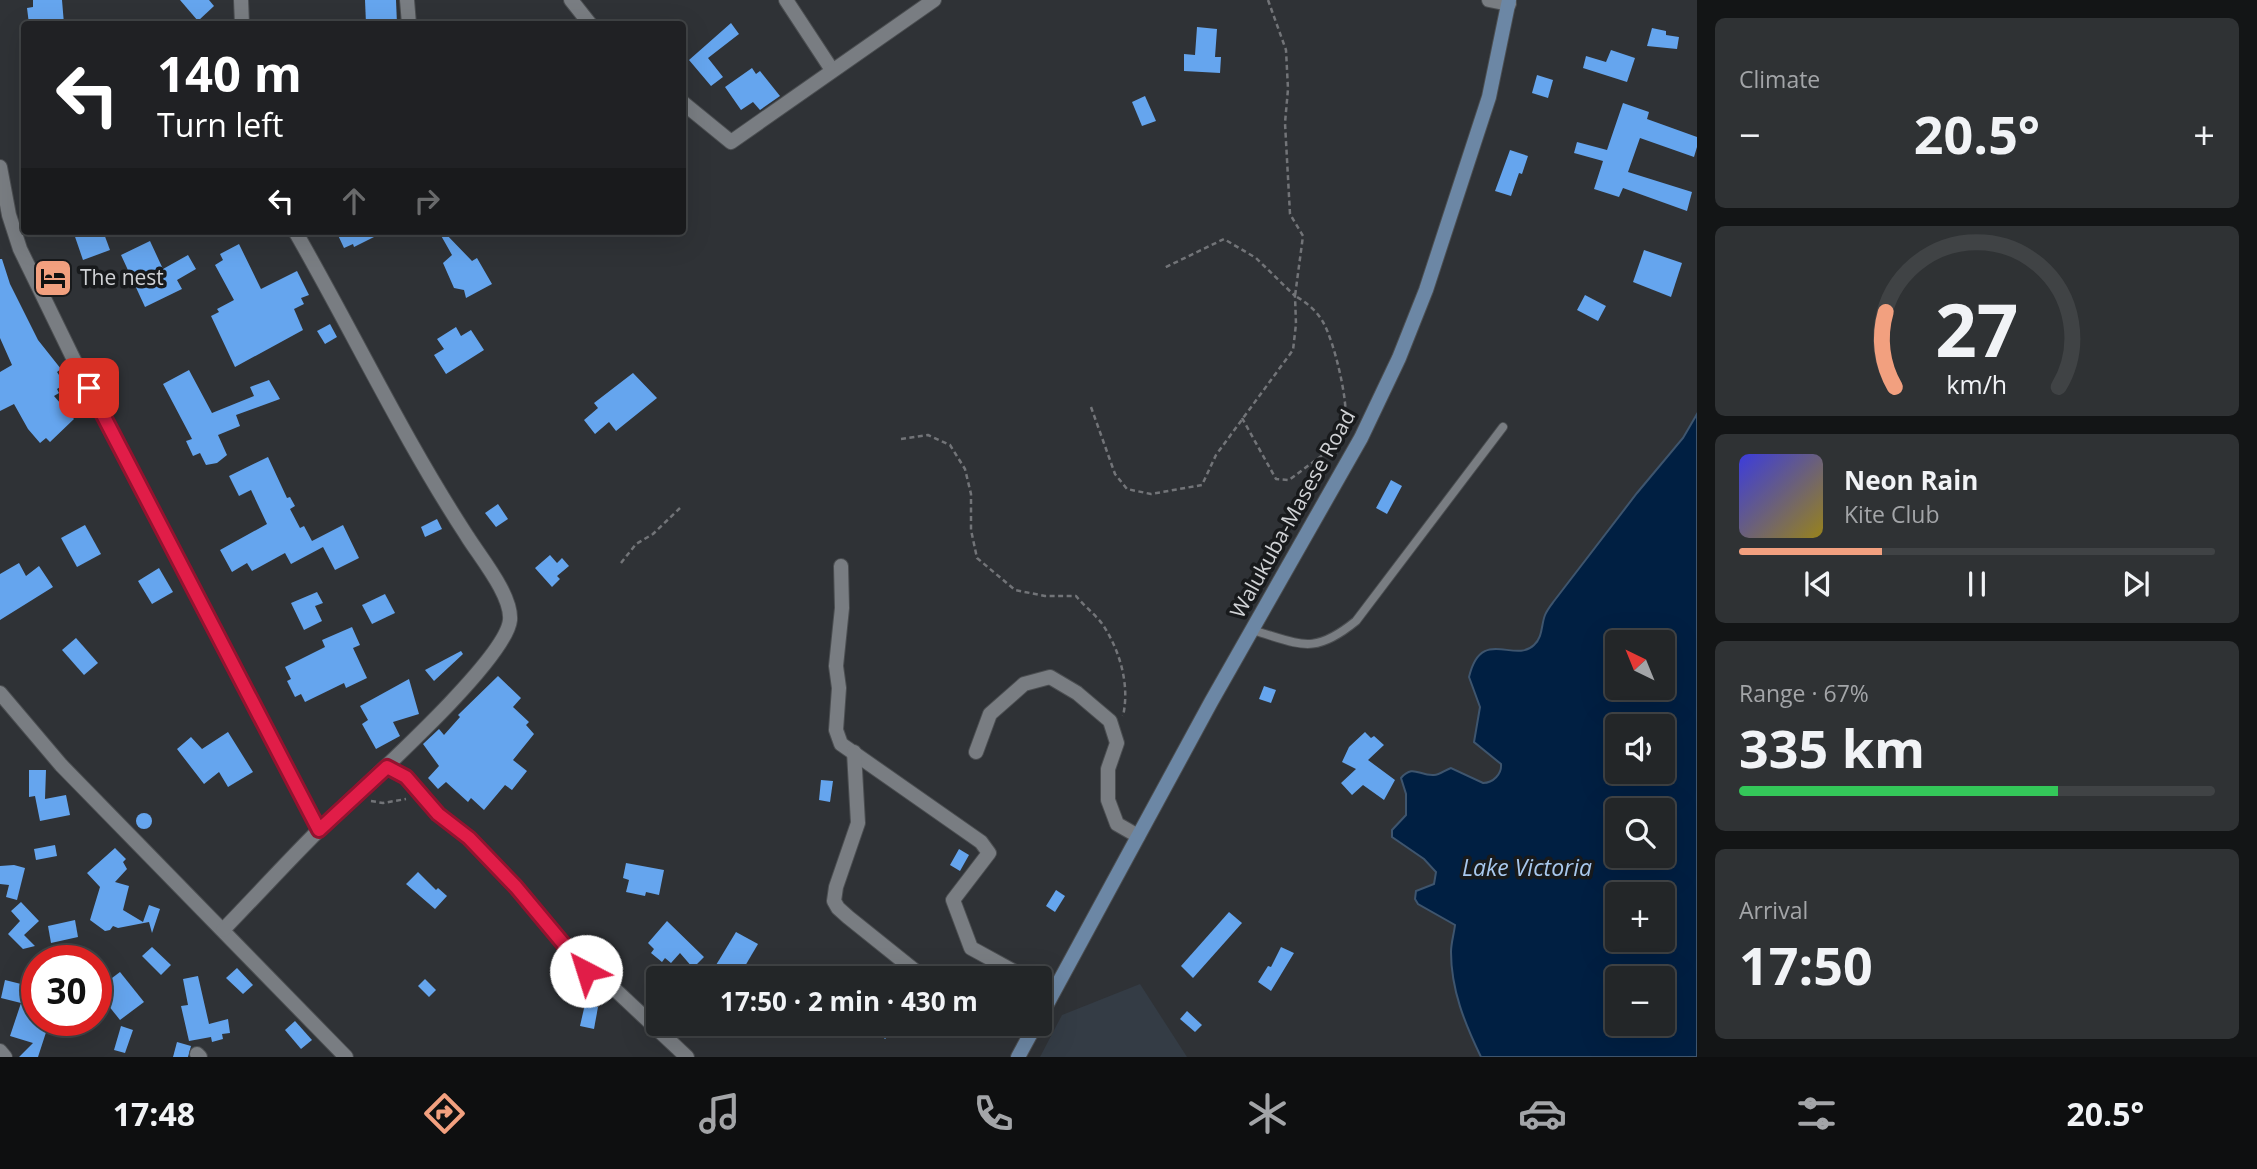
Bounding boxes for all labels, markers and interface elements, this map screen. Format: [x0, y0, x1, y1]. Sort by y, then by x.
text: 140 m [157, 40, 302, 106]
icon: left [42, 49, 133, 140]
text: Climate [1739, 63, 1820, 95]
text: 20.5° [1914, 98, 2040, 169]
text: Turn left [157, 103, 283, 146]
text: − [1739, 108, 1761, 160]
text: + [2193, 108, 2215, 160]
icon: left [262, 182, 300, 220]
icon: ahead [335, 182, 373, 220]
icon: right [408, 182, 446, 220]
hotel icon: The nest [32, 257, 74, 299]
place label: The nest [80, 263, 164, 291]
text: 27 [1935, 279, 2019, 378]
pin [59, 358, 119, 418]
text: km/h [1947, 366, 2007, 400]
icon: arrive [70, 369, 108, 407]
street label: Walukuba-Masese Road [1223, 404, 1361, 623]
text: Neon Rain [1844, 462, 1978, 498]
text: Kite Club [1844, 498, 1939, 530]
icon: previous [1799, 565, 1837, 603]
icon: pause [1958, 565, 1996, 603]
icon: next [2117, 565, 2155, 603]
north arrow [1605, 630, 1675, 700]
map controls [1605, 630, 1675, 1036]
text: Range · 67% [1739, 677, 1869, 709]
text: 335 km [1739, 712, 1925, 783]
button: sound [1605, 714, 1675, 784]
button: search [1605, 798, 1675, 868]
water label: Lake Victoria [1462, 851, 1592, 883]
button: + [1605, 882, 1675, 952]
text: Arrival [1739, 894, 1808, 926]
text: 17:50 [1739, 929, 1873, 1000]
position arrow [549, 934, 623, 1008]
speed limit sign: 30 [21, 945, 112, 1036]
button: − [1605, 966, 1675, 1036]
text: 17:50 · 2 min · 430 m [720, 983, 978, 1019]
icon: directions [420, 1089, 469, 1138]
icon: music [695, 1089, 744, 1138]
icon: phone [969, 1089, 1018, 1138]
icon: climate [1243, 1089, 1292, 1138]
icon: car [1518, 1089, 1567, 1138]
icon: filters [1792, 1089, 1841, 1138]
text: 17:48 [113, 1092, 195, 1135]
text: 20.5° [2067, 1092, 2144, 1135]

